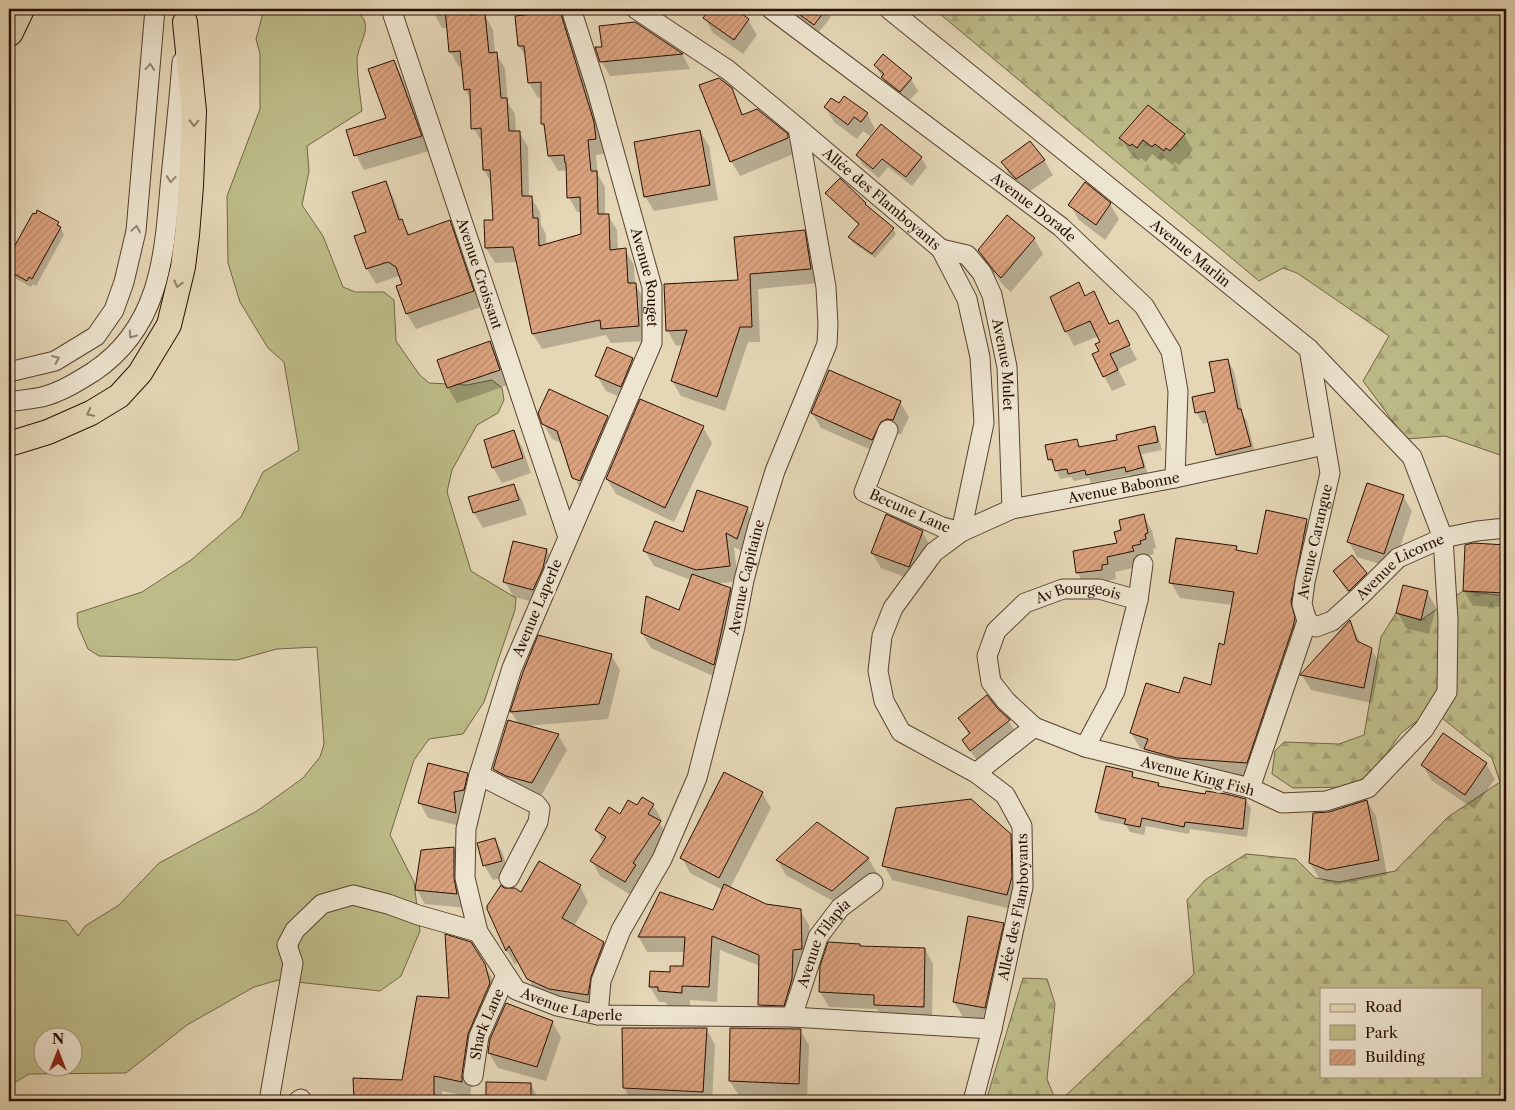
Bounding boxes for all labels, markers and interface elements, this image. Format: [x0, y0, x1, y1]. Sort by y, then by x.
one-way arrow [145, 63, 156, 71]
one-way arrow [188, 119, 199, 127]
street label: Allée des Flamboyants [818, 143, 945, 254]
street label: Avenue Dorade [987, 168, 1080, 246]
one-way arrow [166, 176, 177, 184]
street label: Avenue Croissant [452, 215, 507, 332]
street label: Avenue Marlin [1146, 215, 1235, 291]
one-way arrow [130, 225, 141, 233]
street label: Avenue Rouget [627, 225, 662, 327]
one-way arrow [173, 280, 184, 289]
street label: Avenue Mulet [988, 316, 1018, 411]
one-way arrow [129, 329, 138, 339]
one-way arrow [50, 356, 59, 366]
one-way arrow [86, 407, 95, 417]
street label: Avenue Babonne [1066, 468, 1181, 507]
street label: Avenue Carangue [1294, 482, 1336, 601]
street label: Becune Lane [867, 485, 954, 537]
street label: Avenue Capitaine [724, 517, 769, 638]
street label: Avenue Licorne [1351, 530, 1447, 605]
street label: Avenue Laperle [508, 556, 566, 660]
street label: Av Bourgeois [1032, 580, 1123, 608]
street label: Avenue King Fish [1138, 752, 1257, 800]
street label: Allée des Flamboyants [994, 833, 1032, 983]
street label: Avenue Tilapia [793, 894, 854, 991]
street label: Avenue Laperle [517, 983, 623, 1024]
street label: Shark Lane [467, 985, 508, 1061]
legend [1320, 988, 1482, 1078]
text: Road [1365, 997, 1402, 1016]
text: Park [1365, 1023, 1399, 1042]
north arrow [32, 1028, 82, 1078]
text: N [52, 1030, 64, 1048]
text: Building [1365, 1047, 1425, 1066]

